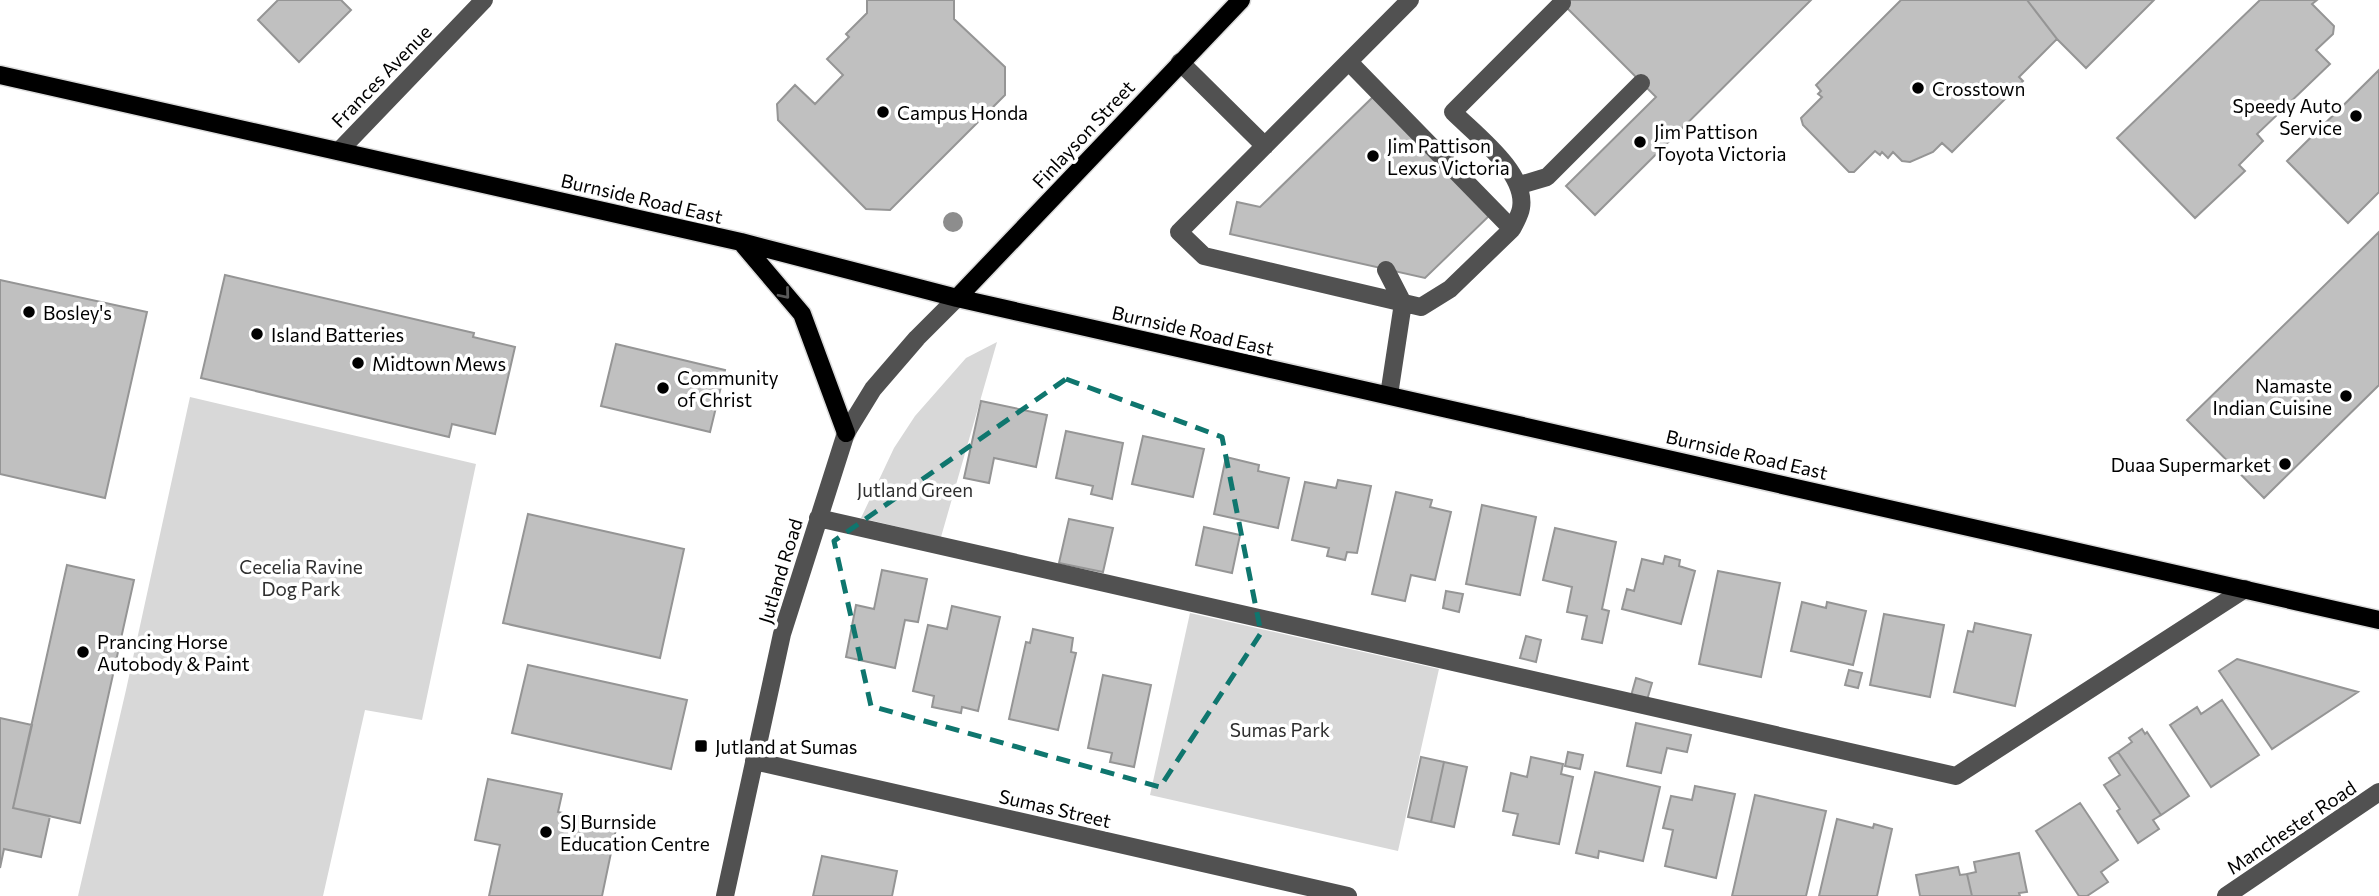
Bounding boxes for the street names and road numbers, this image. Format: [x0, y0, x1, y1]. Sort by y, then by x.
street label: Frances Avenue [326, 20, 436, 132]
street label: Finlayson Street [1027, 75, 1139, 193]
street label: Burnside Road East [559, 168, 725, 228]
street label: Burnside Road East [1110, 300, 1276, 360]
street label: Burnside Road East [1664, 424, 1830, 484]
street label: Jutland Road [753, 516, 807, 626]
street label: Manchester Road [2222, 775, 2360, 879]
street label: Sumas Street [997, 784, 1113, 832]

